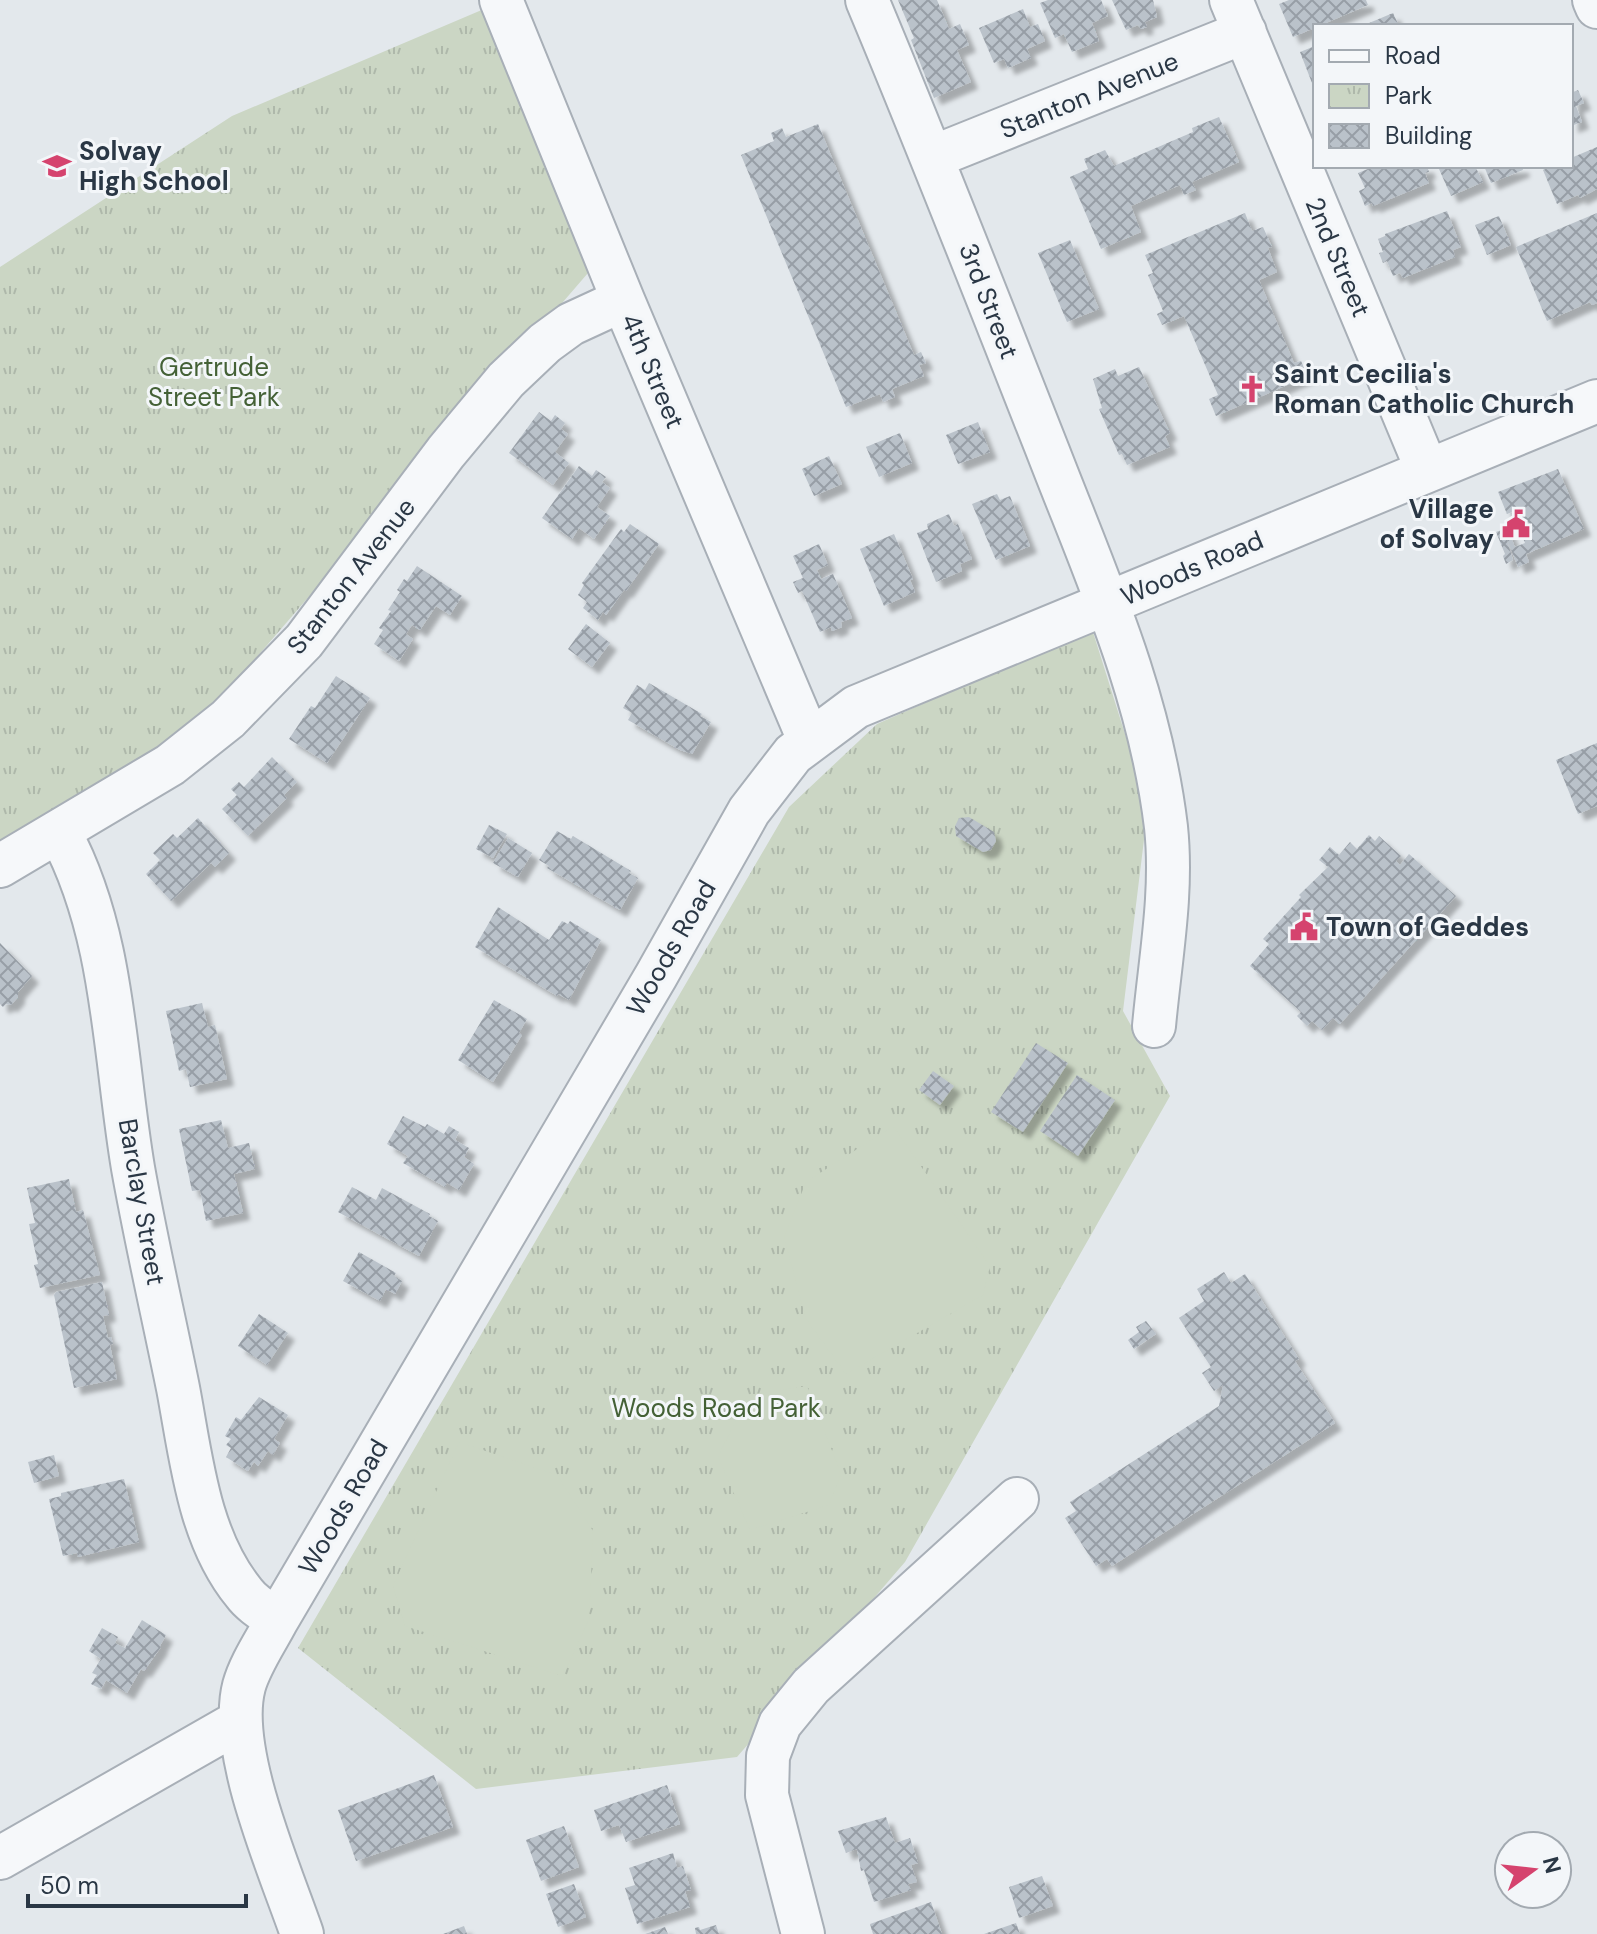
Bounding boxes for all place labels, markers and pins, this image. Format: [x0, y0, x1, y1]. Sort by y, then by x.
place label: Solvay High School [79, 134, 229, 198]
school or university icon: Solvay High School [42, 151, 72, 181]
place label: Saint Cecilia's Roman Catholic Church [1274, 357, 1574, 421]
church icon: Saint Cecilia's Roman Catholic Church [1237, 374, 1267, 404]
place label: Village of Solvay [1380, 492, 1494, 556]
public building icon: Village of Solvay [1501, 509, 1531, 539]
place label: Town of Geddes [1326, 910, 1529, 944]
public building icon: Town of Geddes [1289, 912, 1319, 942]

